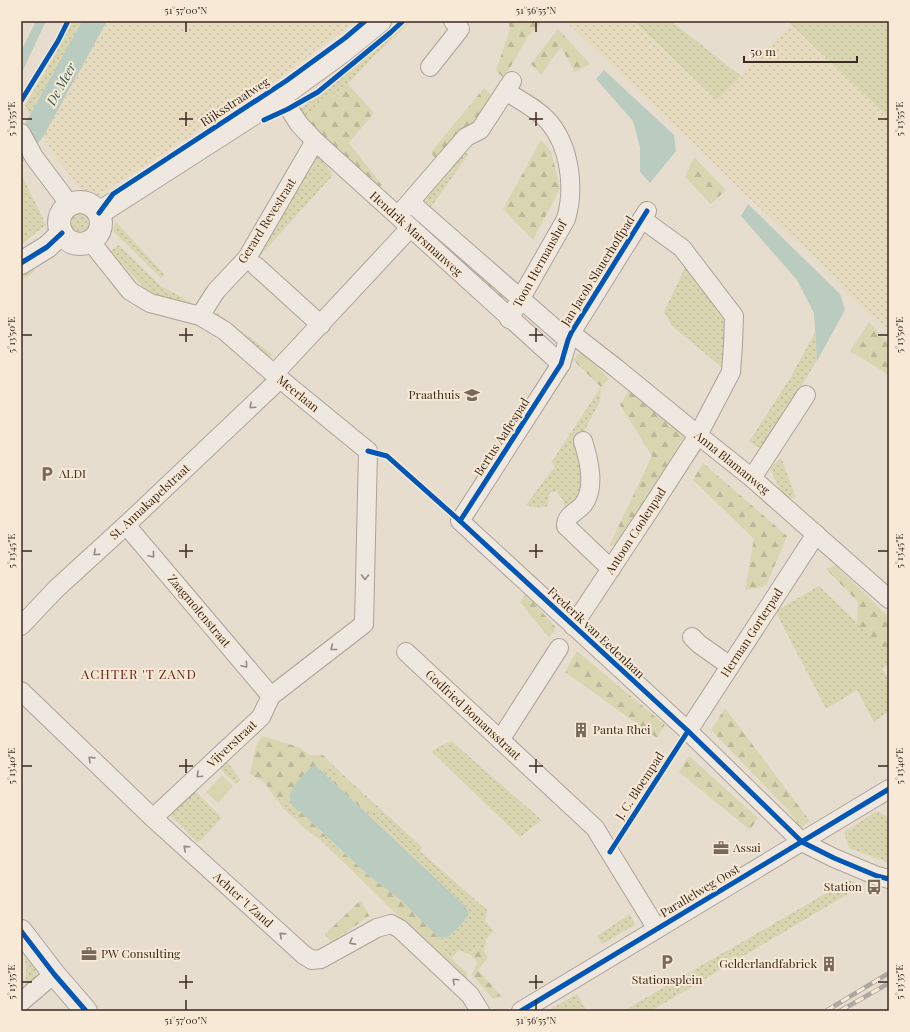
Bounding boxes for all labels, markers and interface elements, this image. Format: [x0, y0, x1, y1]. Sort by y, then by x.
text: 51°57'00"N [165, 3, 207, 17]
text: 51°56'55"N [516, 3, 556, 17]
scale bar [744, 38, 857, 64]
text: 50 m [750, 43, 776, 59]
water label: De Meer [42, 59, 79, 109]
street label: Rijksstraatweg [197, 73, 273, 129]
text: 5°13'55"E [4, 102, 18, 136]
text: 5°13'55"E [892, 102, 906, 136]
street label: Gerard Revestraat [233, 174, 299, 266]
street label: Hendrik Marsmanweg [367, 187, 467, 280]
street label: Jan Jacob Slauerhoffpad [556, 212, 638, 329]
street label: Toon Hermanshof [509, 216, 570, 310]
text: 5°13'50"E [4, 317, 18, 353]
text: 5°13'50"E [892, 317, 906, 353]
street label: Meerlaan [274, 371, 323, 415]
place label: Praathuis [409, 386, 460, 402]
school or university icon: Praathuis [463, 386, 481, 404]
street label: Bertus Aafjespad [470, 394, 532, 479]
one-way arrow [249, 401, 257, 409]
street label: Anna Blamanweg [691, 426, 774, 498]
street label: St. Annakapelstraat [106, 459, 193, 543]
parking icon: ALDI [38, 465, 56, 483]
place label: ALDI [58, 465, 86, 481]
street label: Antoon Coolenpad [601, 484, 669, 578]
text: 5°13'45"E [4, 534, 18, 568]
text: 5°13'45"E [892, 534, 906, 568]
one-way arrow [93, 548, 101, 555]
one-way arrow [147, 550, 154, 557]
street label: Zaagmolenstraat [165, 571, 235, 651]
one-way arrow [361, 574, 370, 580]
street label: Frederik van Eedenlaan [545, 583, 649, 681]
street label: Herman Gorterpad [716, 585, 786, 680]
one-way arrow [331, 644, 338, 651]
one-way arrow [240, 660, 247, 667]
district label: ACHTER 'T ZAND [80, 665, 197, 682]
street label: Godfried Bomansstraat [422, 666, 525, 763]
street label: Vijverstraat [202, 716, 260, 771]
building icon: Panta Rhei [572, 721, 590, 739]
place label: Panta Rhei [593, 721, 651, 737]
text: 5°13'40"E [4, 748, 18, 784]
street label: J. C. Bloempad [611, 748, 667, 823]
text: 5°13'40"E [892, 748, 906, 784]
one-way arrow [88, 756, 96, 763]
one-way arrow [196, 770, 204, 777]
office icon: Assai [712, 839, 730, 857]
place label: Assai [732, 839, 761, 855]
one-way arrow [183, 845, 191, 852]
street label: Parallelweg Oost [657, 860, 743, 920]
street label: Achter 't Zand [210, 867, 277, 930]
place label: Station [824, 878, 862, 894]
bus stop icon: Station [865, 878, 883, 896]
one-way arrow [279, 932, 287, 940]
one-way arrow [349, 937, 356, 944]
office icon: PW Consulting [80, 945, 98, 963]
place label: PW Consulting [101, 945, 181, 961]
parking icon: Stationsplein [658, 953, 676, 971]
place label: Gelderlandfabriek [719, 955, 817, 971]
building icon: Gelderlandfabriek [820, 955, 838, 973]
text: 5°13'35"E [4, 965, 18, 999]
text: 5°13'35"E [892, 965, 906, 999]
place label: Stationsplein [632, 971, 702, 987]
one-way arrow [452, 979, 460, 986]
text: 51°57'00"N [165, 1013, 207, 1027]
text: 51°56'55"N [516, 1013, 556, 1027]

